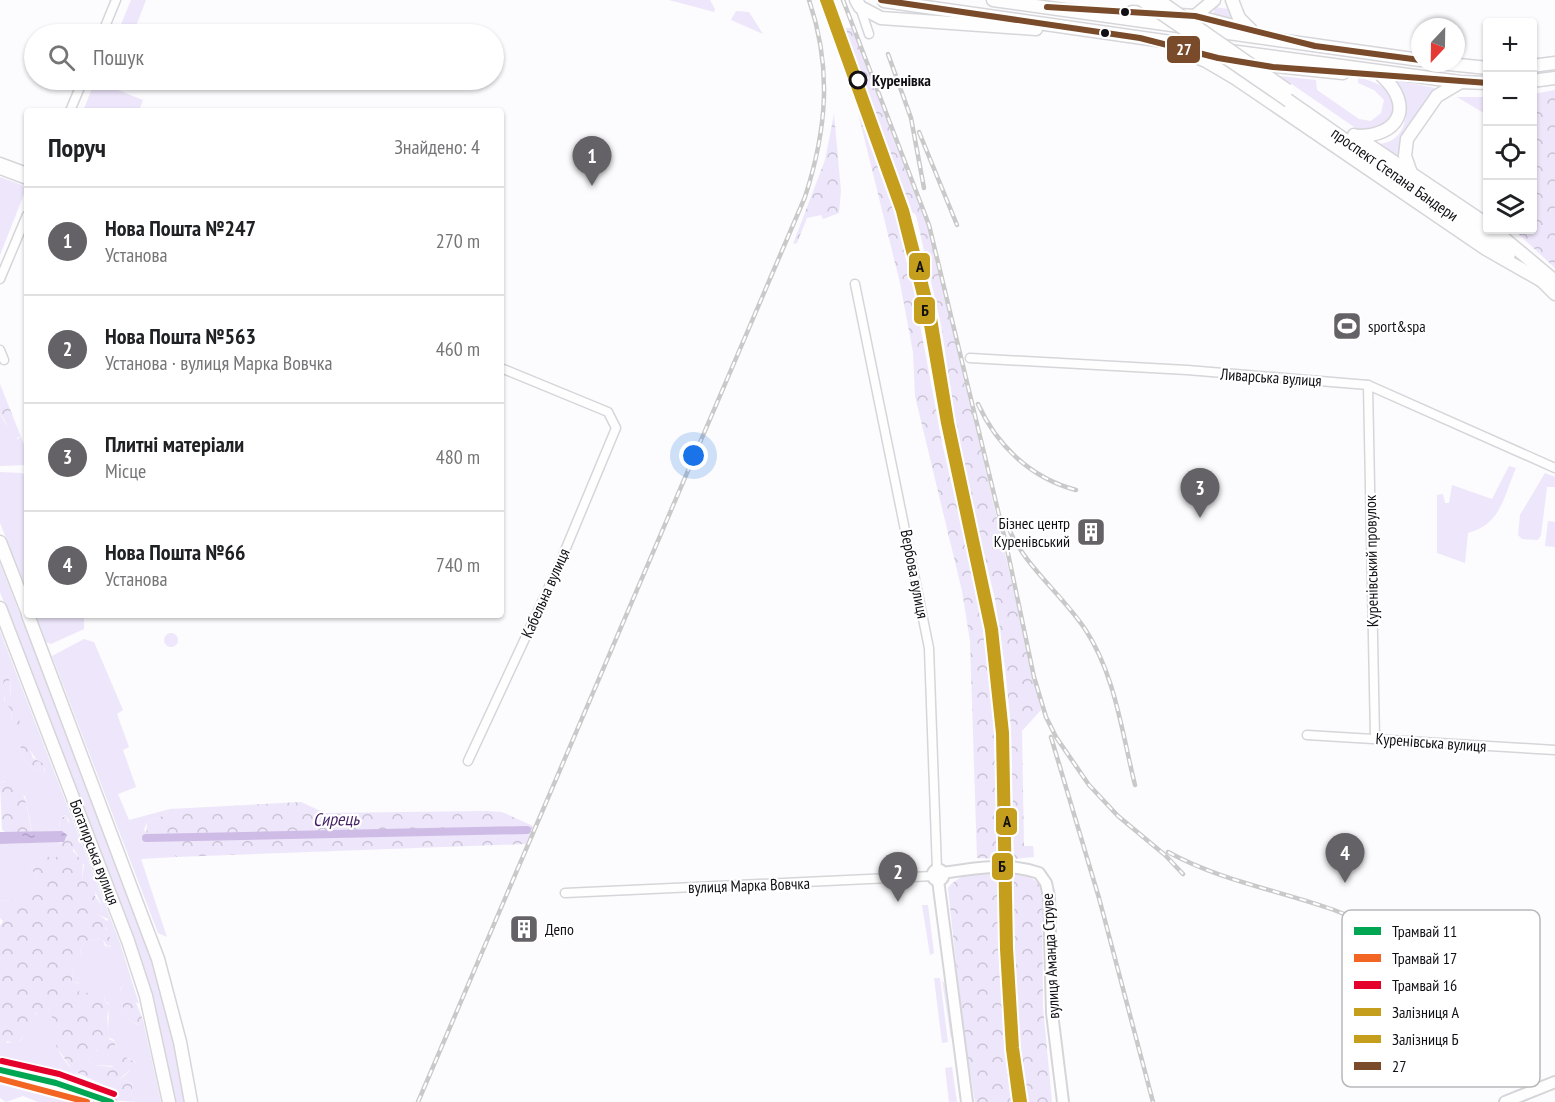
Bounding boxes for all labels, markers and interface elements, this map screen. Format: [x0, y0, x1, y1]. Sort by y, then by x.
unlabelled marker [1119, 6, 1131, 18]
north arrow [1411, 18, 1465, 72]
map controls [1483, 18, 1537, 234]
button: + [1483, 18, 1537, 72]
search box [24, 24, 504, 90]
unlabelled marker [1099, 27, 1111, 39]
line badge: 27 [1166, 35, 1201, 64]
text: 27 [1176, 39, 1192, 59]
icon: search [45, 41, 78, 74]
text: Пошук [93, 43, 144, 71]
place label: Куренівка [872, 70, 931, 90]
marker: Куренівка [849, 71, 867, 89]
button: − [1483, 72, 1537, 126]
street label: проспект Степана Бандери [1328, 123, 1462, 225]
button: locate [1483, 126, 1537, 180]
text: Поруч [48, 131, 106, 164]
text: Знайдено: 4 [394, 134, 480, 160]
pin: 1 [572, 136, 612, 186]
button: layers [1483, 180, 1537, 234]
text: Нова Пошта №247 [105, 214, 256, 242]
text: 1 [63, 228, 72, 254]
text: 270 m [436, 228, 480, 254]
text: Установа [105, 242, 168, 268]
line badge: A [908, 252, 931, 281]
text: A [915, 256, 925, 276]
line badge: Б [913, 296, 936, 325]
text: Б [921, 300, 929, 320]
sports icon: sport&spa [1331, 310, 1363, 342]
place label: sport&spa [1368, 316, 1426, 336]
text: Нова Пошта №563 [105, 322, 256, 350]
text: 2 [63, 336, 72, 362]
text: 460 m [436, 336, 480, 362]
text: Установа · вулиця Марка Вовчка [105, 350, 333, 376]
street label: Ливарська вулиця [1219, 363, 1322, 391]
text: Плитні матеріали [105, 430, 244, 458]
your location [679, 441, 708, 470]
text: 3 [63, 444, 72, 470]
text: 480 m [436, 444, 480, 470]
text: Місце [105, 458, 146, 484]
pin: 3 [1180, 468, 1220, 518]
street label: Куренівський провулок [1360, 494, 1382, 627]
place label: Бізнес центр Куренівський [994, 513, 1070, 551]
building icon: Бізнес центр Куренівський [1075, 516, 1107, 548]
street label: Вербова вулиця [897, 528, 933, 620]
text: Нова Пошта №66 [105, 538, 246, 566]
street label: Кабельна вулиця [516, 545, 574, 641]
text: 4 [63, 552, 72, 578]
text: 740 m [436, 552, 480, 578]
text: Установа [105, 566, 168, 592]
street label: Куренівська вулиця [1375, 728, 1487, 756]
street label: Богатирська вулиця [66, 797, 124, 907]
water label: Сирець [313, 807, 360, 831]
line badge: A [995, 807, 1018, 836]
text: A [1002, 811, 1012, 831]
pin: 4 [1326, 834, 1364, 883]
pin: 2 [878, 852, 918, 902]
line badge: Б [991, 852, 1014, 881]
text: Б [998, 856, 1006, 876]
street label: вулиця Марка Вовчка [688, 873, 810, 897]
street label: вулиця Аманда Струве [1037, 893, 1063, 1019]
legend [1342, 910, 1540, 1087]
building icon: Депо [508, 913, 540, 945]
place label: Депо [545, 919, 574, 939]
text: Трамвай 11 [1392, 921, 1457, 941]
text: Трамвай 17 [1392, 948, 1457, 968]
text: Трамвай 16 [1392, 975, 1457, 995]
text: Залізниця A [1392, 1002, 1460, 1022]
text: Залізниця Б [1392, 1029, 1459, 1049]
text: 27 [1392, 1056, 1406, 1076]

